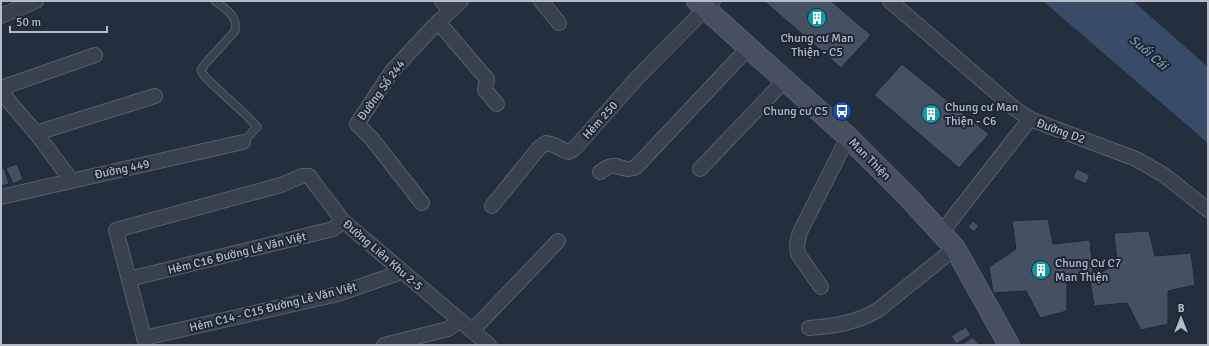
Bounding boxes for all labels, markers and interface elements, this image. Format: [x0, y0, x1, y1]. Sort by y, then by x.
building icon: Chung cư Man Thiện - C5 [806, 7, 828, 29]
scale bar [10, 8, 107, 34]
text: 50 m [16, 15, 41, 30]
place label: Chung cư Man Thiện - C5 [780, 31, 854, 60]
water label: Suối Cái [1126, 32, 1172, 75]
street label: Đường Số 244 [354, 57, 409, 124]
street label: Hẻm 250 [579, 98, 621, 142]
bus stop icon: Chung cư C5 [831, 100, 853, 122]
place label: Chung cư Man Thiện - C6 [945, 100, 1018, 129]
building icon: Chung cư Man Thiện - C6 [920, 103, 942, 125]
place label: Chung cư C5 [763, 104, 828, 119]
street label: Đường D2 [1034, 116, 1087, 147]
street label: Man Thiện [846, 135, 894, 183]
street label: Đường 449 [93, 156, 151, 183]
street label: Đường Liên Khu 2-5 [340, 217, 426, 294]
street label: Hẻm C16 Đường Lê Văn Việt [166, 229, 308, 278]
place label: Chung Cư C7 Man Thiện [1055, 256, 1121, 285]
building icon: Chung Cư C7 Man Thiện [1030, 259, 1052, 281]
street label: Hẻm C14 - C15 Đường Lê Văn Việt [188, 279, 358, 336]
north arrow [1161, 298, 1201, 338]
text: B [1178, 302, 1185, 315]

